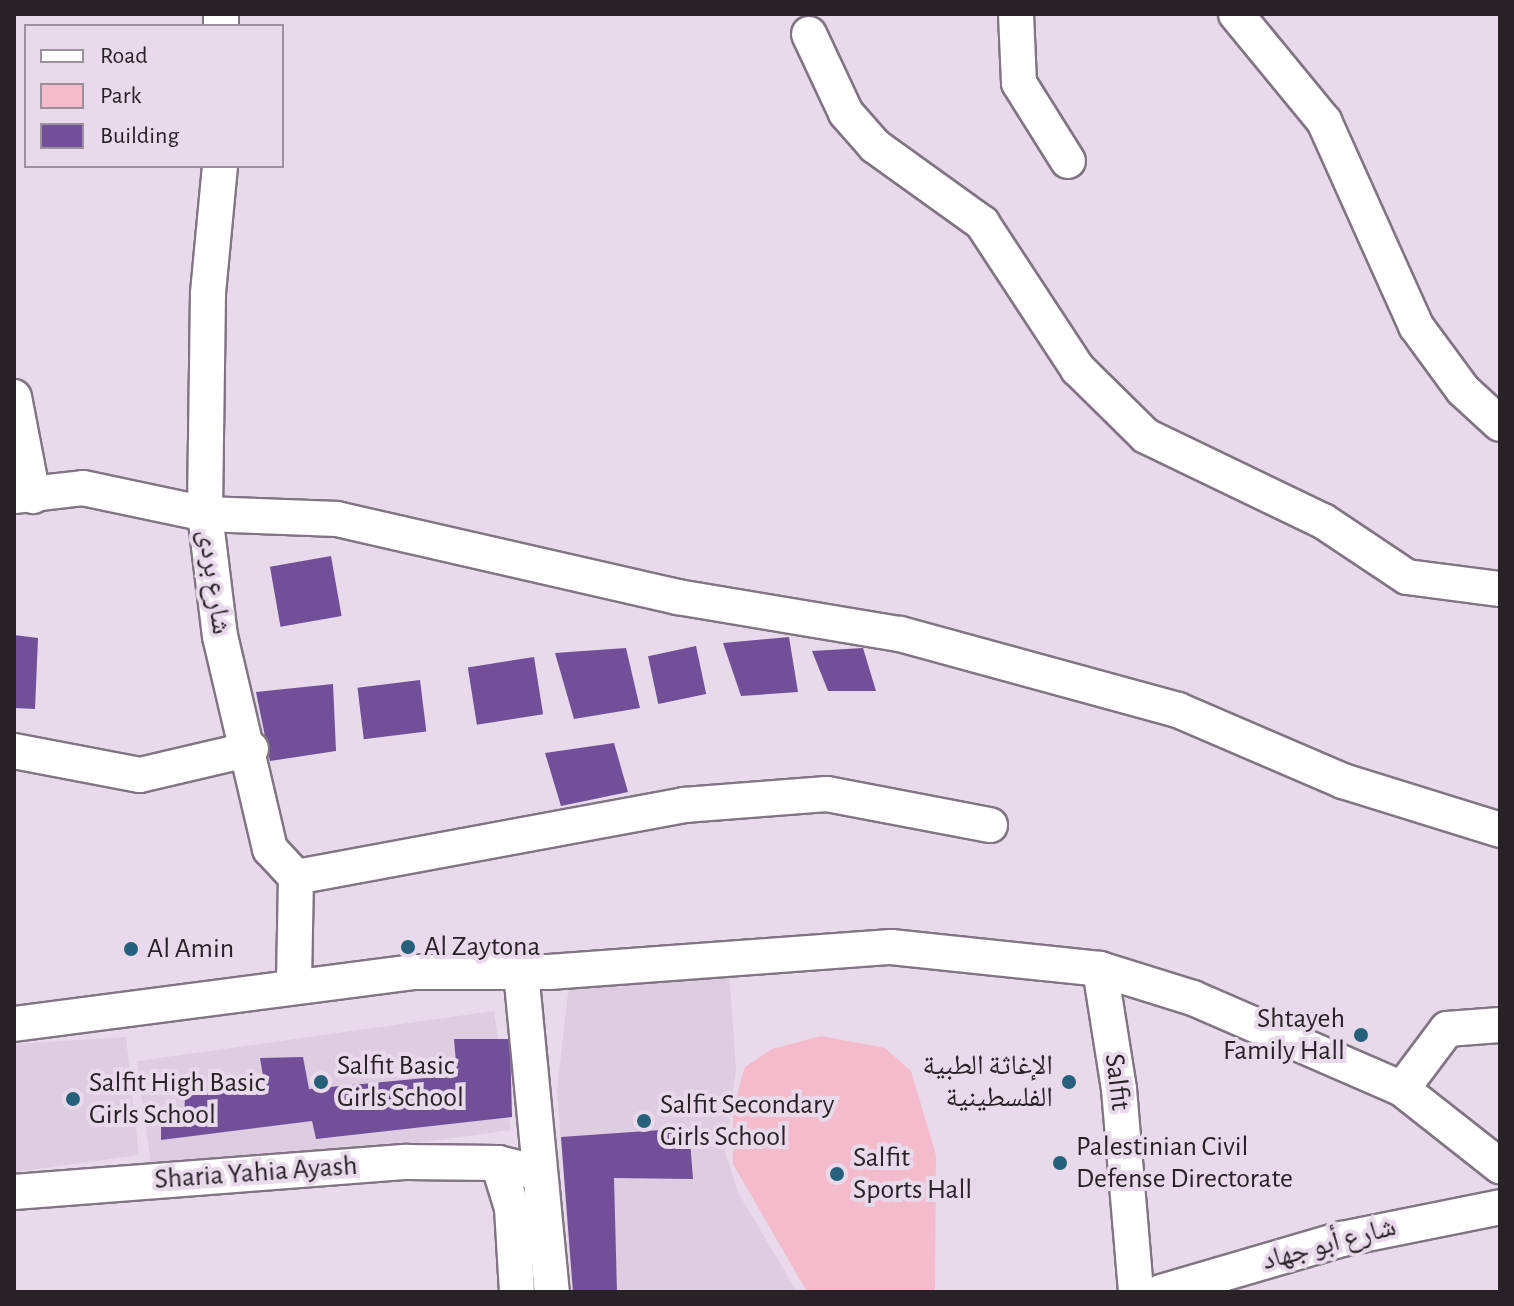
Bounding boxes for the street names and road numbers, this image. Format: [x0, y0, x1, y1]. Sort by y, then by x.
street label: شارع بردى [190, 527, 238, 637]
street label: Salfit [1097, 1052, 1137, 1112]
street label: Sharia Yahia Ayash [153, 1149, 359, 1197]
street label: شارع أبو جهاد [1258, 1210, 1400, 1278]

